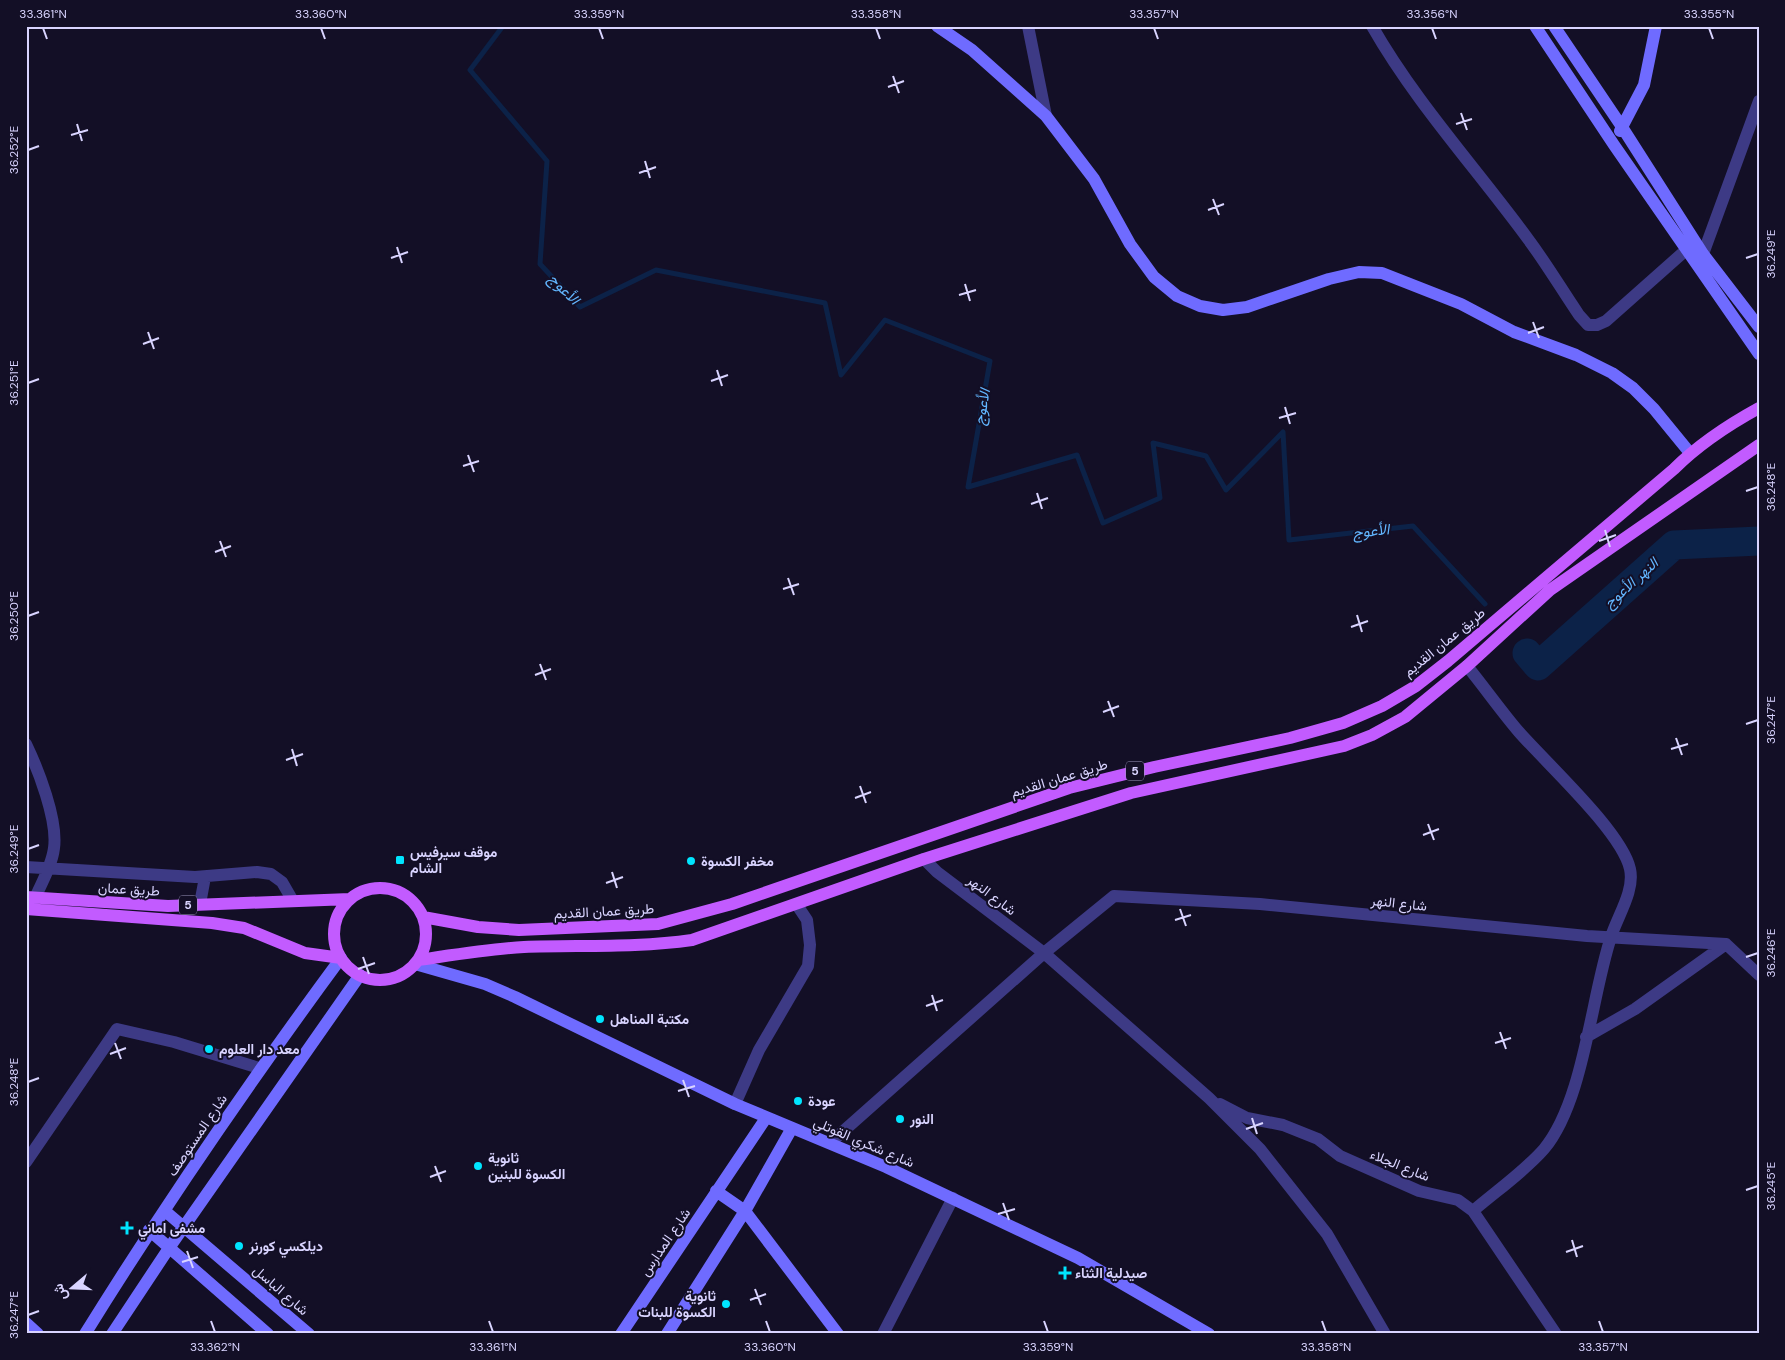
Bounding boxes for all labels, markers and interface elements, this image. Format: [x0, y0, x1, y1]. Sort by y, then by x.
text: 33.361°N [19, 6, 67, 22]
text: 33.360°N [295, 6, 347, 22]
text: 33.359°N [574, 6, 624, 22]
text: 33.358°N [851, 6, 901, 22]
text: 33.357°N [1129, 6, 1179, 22]
text: 33.356°N [1407, 6, 1457, 22]
text: 33.355°N [1684, 6, 1734, 22]
text: 36.252°E [6, 126, 22, 174]
text: 36.249°E [1763, 229, 1779, 278]
water label: الأعوج [543, 269, 585, 311]
text: 36.251°E [6, 360, 22, 406]
water label: الأعوج [969, 386, 996, 427]
text: 36.248°E [1763, 462, 1779, 511]
water label: الأعوج [1352, 519, 1392, 544]
water label: النهر الأعوج [1599, 552, 1664, 614]
text: 36.250°E [6, 591, 22, 641]
street label: طريق عمان القديم [1399, 603, 1489, 681]
text: 36.247°E [1763, 696, 1779, 744]
street label: طريق عمان القديم [1008, 755, 1110, 801]
road number: 5 [1126, 761, 1144, 780]
text: 36.249°E [6, 824, 22, 873]
place label: موقف سيرفيس الشام [410, 843, 498, 877]
place label: مخفر الكسوة [701, 852, 774, 870]
marker: موقف سيرفيس الشام [394, 854, 406, 866]
marker: مخفر الكسوة [685, 855, 697, 867]
street label: شارع النهر [962, 870, 1020, 921]
street label: طريق عمان [98, 878, 160, 900]
street label: شارع النهر [1369, 891, 1428, 917]
road number: 5 [179, 896, 197, 914]
street label: طريق عمان القديم [553, 899, 655, 923]
text: 36.246°E [1763, 928, 1779, 977]
place label: مكتبة المناهل [610, 1010, 690, 1028]
marker: مكتبة المناهل [594, 1013, 606, 1025]
place label: معد دار العلوم [219, 1040, 300, 1058]
marker: معد دار العلوم [203, 1043, 215, 1055]
text: 36.248°E [6, 1057, 22, 1106]
street label: شارع المستوصف [163, 1091, 233, 1181]
place label: عودة [808, 1092, 836, 1110]
marker: عودة [792, 1095, 804, 1107]
place label: النور [909, 1110, 934, 1128]
street label: شارع شكري القوتلي [810, 1113, 917, 1174]
marker: النور [894, 1113, 906, 1125]
street label: شارع الجلاء [1367, 1145, 1432, 1187]
place label: ثانوية الكسوة للبنين [488, 1149, 565, 1183]
marker: ثانوية الكسوة للبنين [472, 1160, 484, 1172]
text: 36.245°E [1763, 1161, 1779, 1210]
street label: شارع المدارس [636, 1205, 696, 1281]
place label: مشفى اماني [138, 1219, 206, 1240]
marker: مشفى اماني [120, 1221, 134, 1235]
place label: ديلكسي كورنر [248, 1237, 323, 1258]
marker: ديلكسي كورنر [233, 1240, 245, 1252]
street label: شارع الباسل [248, 1261, 313, 1321]
north arrow [48, 1262, 98, 1312]
place label: صيدلية الثناء [1075, 1264, 1147, 1282]
marker: صيدلية الثناء [1059, 1267, 1071, 1279]
text: ش [48, 1281, 71, 1303]
place label: ثانوية الكسوة للبنات [638, 1287, 716, 1321]
text: 36.247°E [6, 1291, 22, 1339]
marker: ثانوية الكسوة للبنات [720, 1298, 732, 1310]
text: 33.362°N [190, 1339, 240, 1355]
text: 33.361°N [469, 1339, 517, 1355]
text: 33.360°N [744, 1339, 796, 1355]
text: 33.359°N [1023, 1339, 1073, 1355]
text: 33.358°N [1301, 1339, 1351, 1355]
text: 33.357°N [1578, 1339, 1628, 1355]

